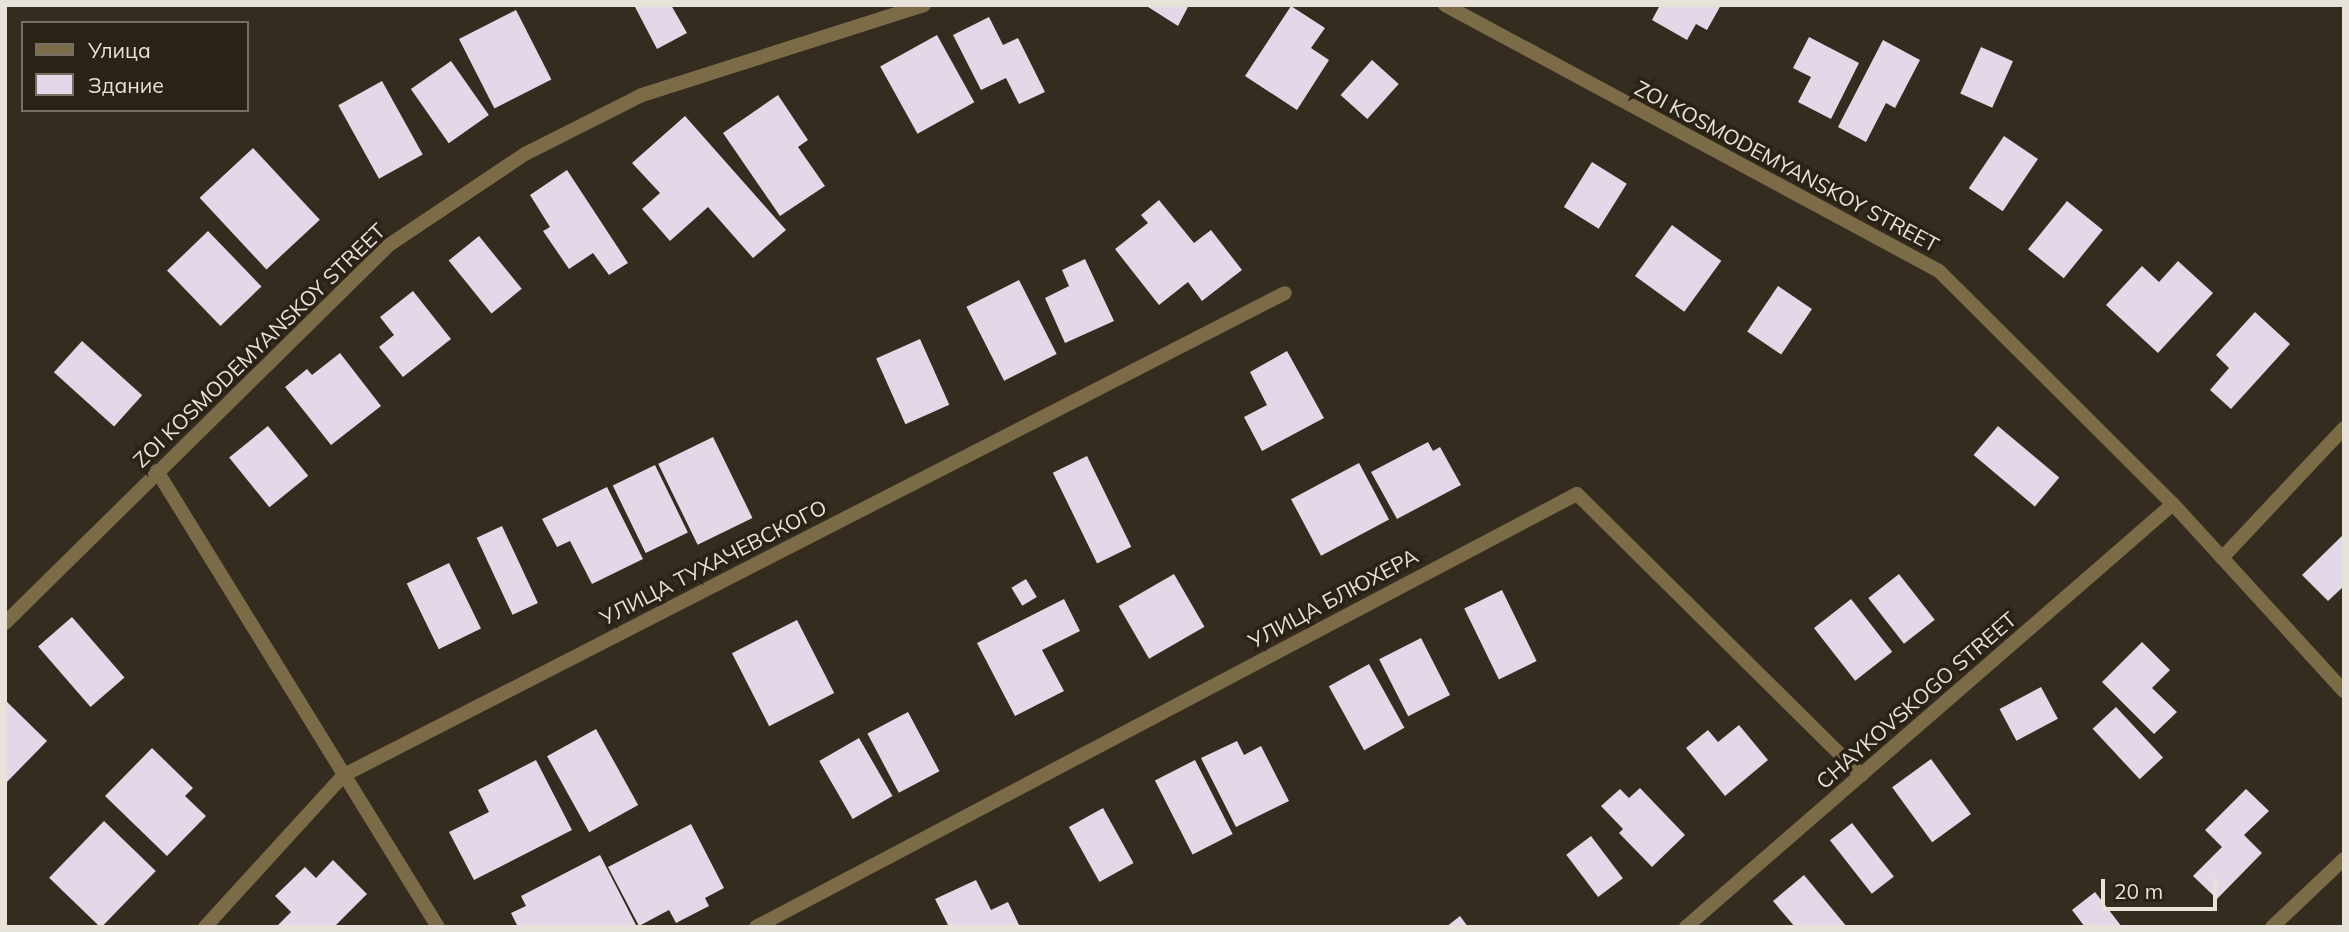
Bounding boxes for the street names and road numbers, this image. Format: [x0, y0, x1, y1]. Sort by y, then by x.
street label: ZOI KOSMODEMYANSKOY STREET [1631, 75, 1943, 257]
street label: ZOI KOSMODEMYANSKOY STREET [128, 218, 390, 472]
street label: УЛИЦА ТУХАЧЕВСКОГО [595, 494, 831, 630]
street label: УЛИЦА БЛЮХЕРА [1244, 543, 1422, 653]
street label: CHAYKOVSKOGO STREET [1811, 606, 2021, 794]

